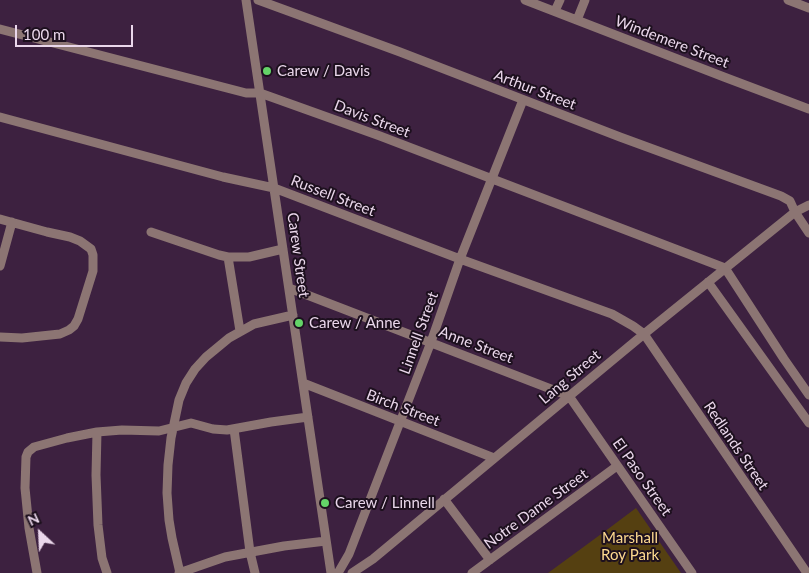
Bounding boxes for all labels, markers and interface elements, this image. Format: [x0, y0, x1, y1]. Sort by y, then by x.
street label: Windemere Street [613, 12, 731, 72]
scale bar [18, 15, 135, 47]
text: 100 m [23, 25, 65, 43]
place label: Carew / Davis [277, 62, 370, 80]
marker: Carew / Davis [261, 65, 273, 77]
street label: Arthur Street [491, 66, 579, 114]
street label: Davis Street [332, 96, 412, 142]
street label: Russell Street [288, 172, 378, 220]
street label: Carew Street [283, 211, 313, 299]
street label: Linnell Street [396, 289, 442, 377]
place label: Carew / Anne [309, 314, 400, 332]
marker: Carew / Anne [293, 317, 305, 329]
street label: Anne Street [436, 323, 516, 367]
street label: Lang Street [536, 346, 604, 408]
street label: Birch Street [364, 386, 442, 430]
street label: Redlands Street [700, 398, 772, 494]
street label: El Paso Street [609, 435, 675, 519]
street label: Notre Dame Street [480, 465, 592, 553]
place label: Carew / Linnell [335, 494, 435, 512]
marker: Carew / Linnell [319, 497, 331, 509]
north arrow [15, 508, 65, 558]
text: N [25, 509, 42, 529]
park label: Marshall Roy Park [601, 529, 659, 564]

